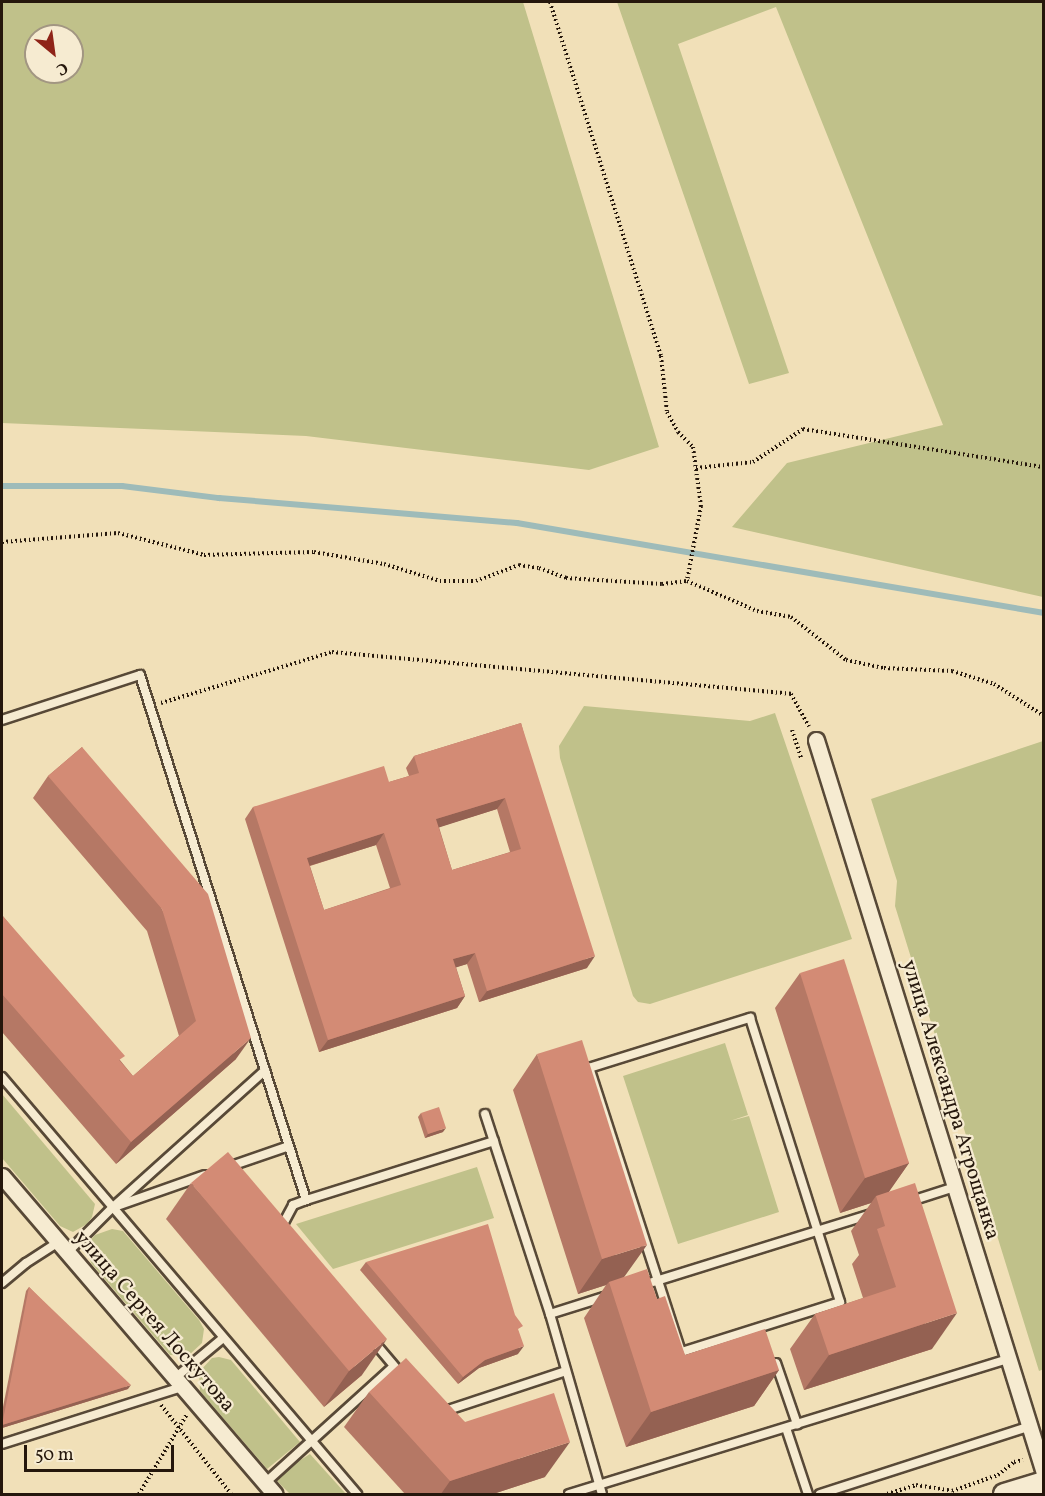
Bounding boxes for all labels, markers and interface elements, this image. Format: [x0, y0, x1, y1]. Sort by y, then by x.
north arrow [24, 24, 84, 84]
text: С [52, 56, 72, 80]
street label: улица Александра Атрощанка [895, 957, 1005, 1243]
street label: улица Сергея Лоскутова [68, 1226, 240, 1418]
scale bar [27, 1433, 177, 1471]
text: 50 m [35, 1443, 74, 1468]

